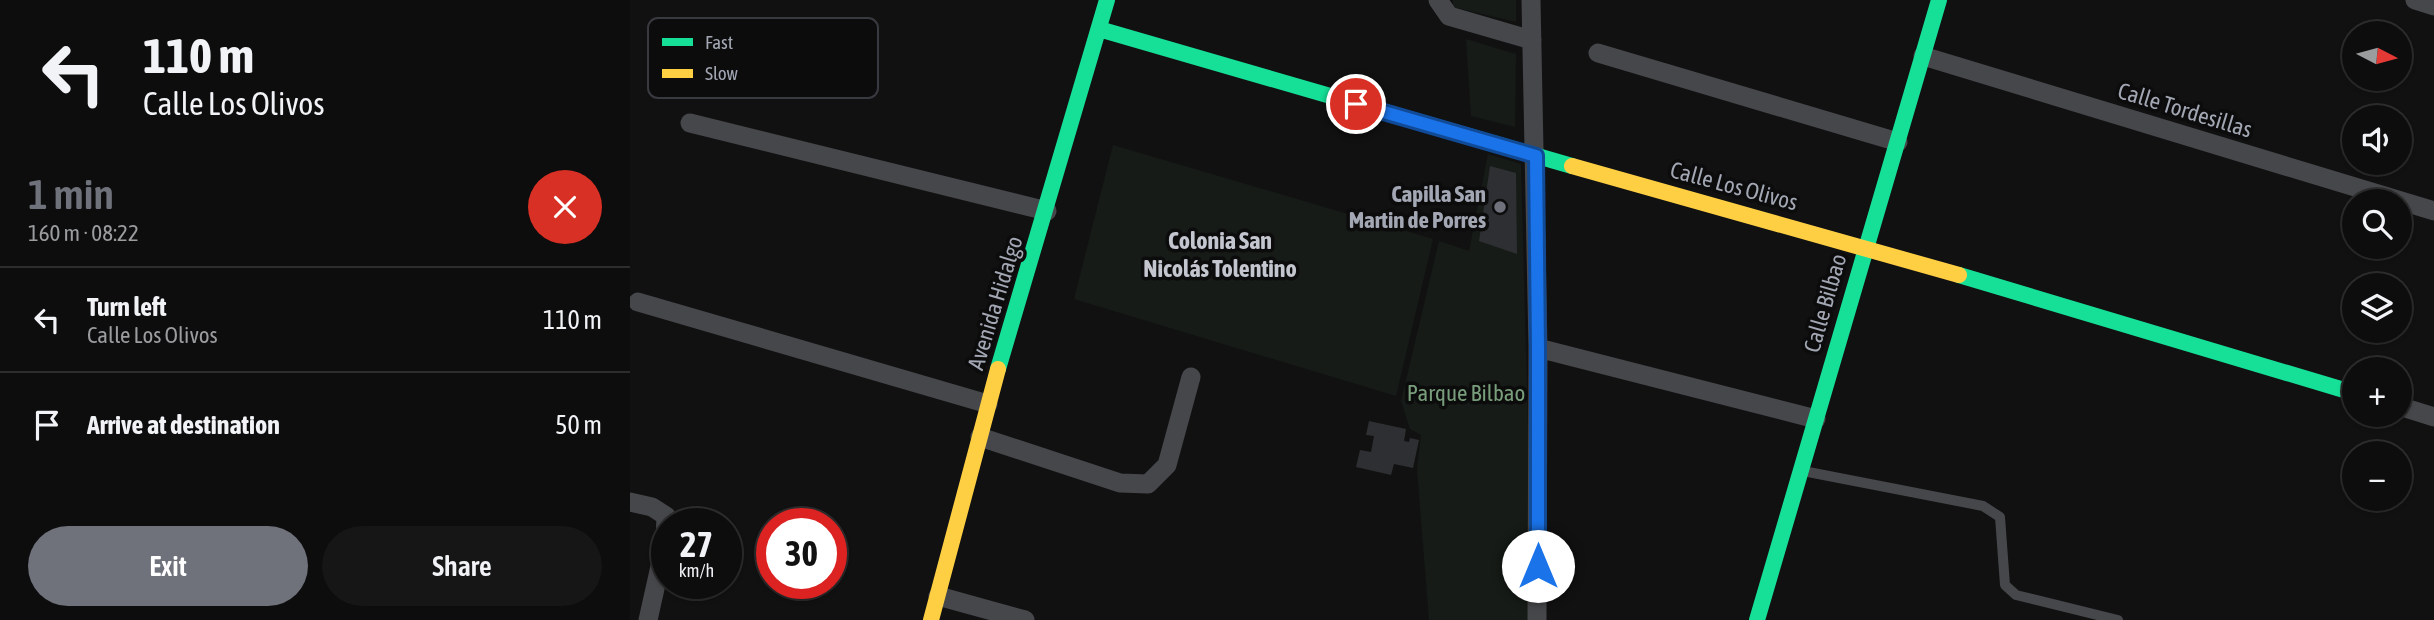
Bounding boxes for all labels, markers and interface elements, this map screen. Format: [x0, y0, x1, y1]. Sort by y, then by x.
legend [648, 18, 878, 98]
north arrow [2342, 21, 2412, 91]
map controls [2342, 21, 2412, 511]
text: 110 m [143, 27, 254, 83]
icon: left [28, 28, 119, 119]
text: Fast [705, 31, 733, 53]
text: Slow [705, 62, 739, 84]
pin [1326, 74, 1386, 134]
street label: Calle Tordesillas [2115, 77, 2255, 143]
text: Calle Los Olivos [143, 85, 325, 122]
icon: arrive [1337, 85, 1375, 123]
button: sound [2342, 105, 2412, 175]
street label: Calle Los Olivos [1668, 157, 1800, 215]
text: 1 min [28, 170, 114, 218]
button: close [528, 170, 602, 244]
place label: Capilla San Martin de Porres [1349, 181, 1486, 233]
button: search [2342, 189, 2412, 259]
marker: Capilla San Martin de Porres [1492, 199, 1508, 215]
text: 160 m · 08:22 [28, 220, 139, 246]
district label: Colonia San Nicolás Tolentino [1143, 227, 1297, 282]
street label: Avenida Hidalgo [962, 233, 1028, 373]
street label: Calle Bilbao [1799, 251, 1851, 355]
button: layers [2342, 273, 2412, 343]
text: Turn left [87, 292, 167, 322]
icon: left [28, 301, 66, 339]
text: 110 m [543, 305, 602, 335]
text: Calle Los Olivos [87, 322, 218, 348]
button: + [2342, 357, 2412, 427]
park label: Parque Bilbao [1407, 380, 1525, 406]
icon: arrive [28, 406, 66, 444]
text: Arrive at destination [87, 410, 280, 440]
text: 50 m [555, 410, 602, 440]
button: − [2342, 441, 2412, 511]
speed limit sign: 30 [756, 508, 847, 599]
text: 27 [680, 524, 713, 564]
button: Exit [28, 526, 308, 606]
button: Share [322, 526, 602, 606]
position arrow [1501, 529, 1575, 603]
text: km/h [679, 560, 714, 581]

